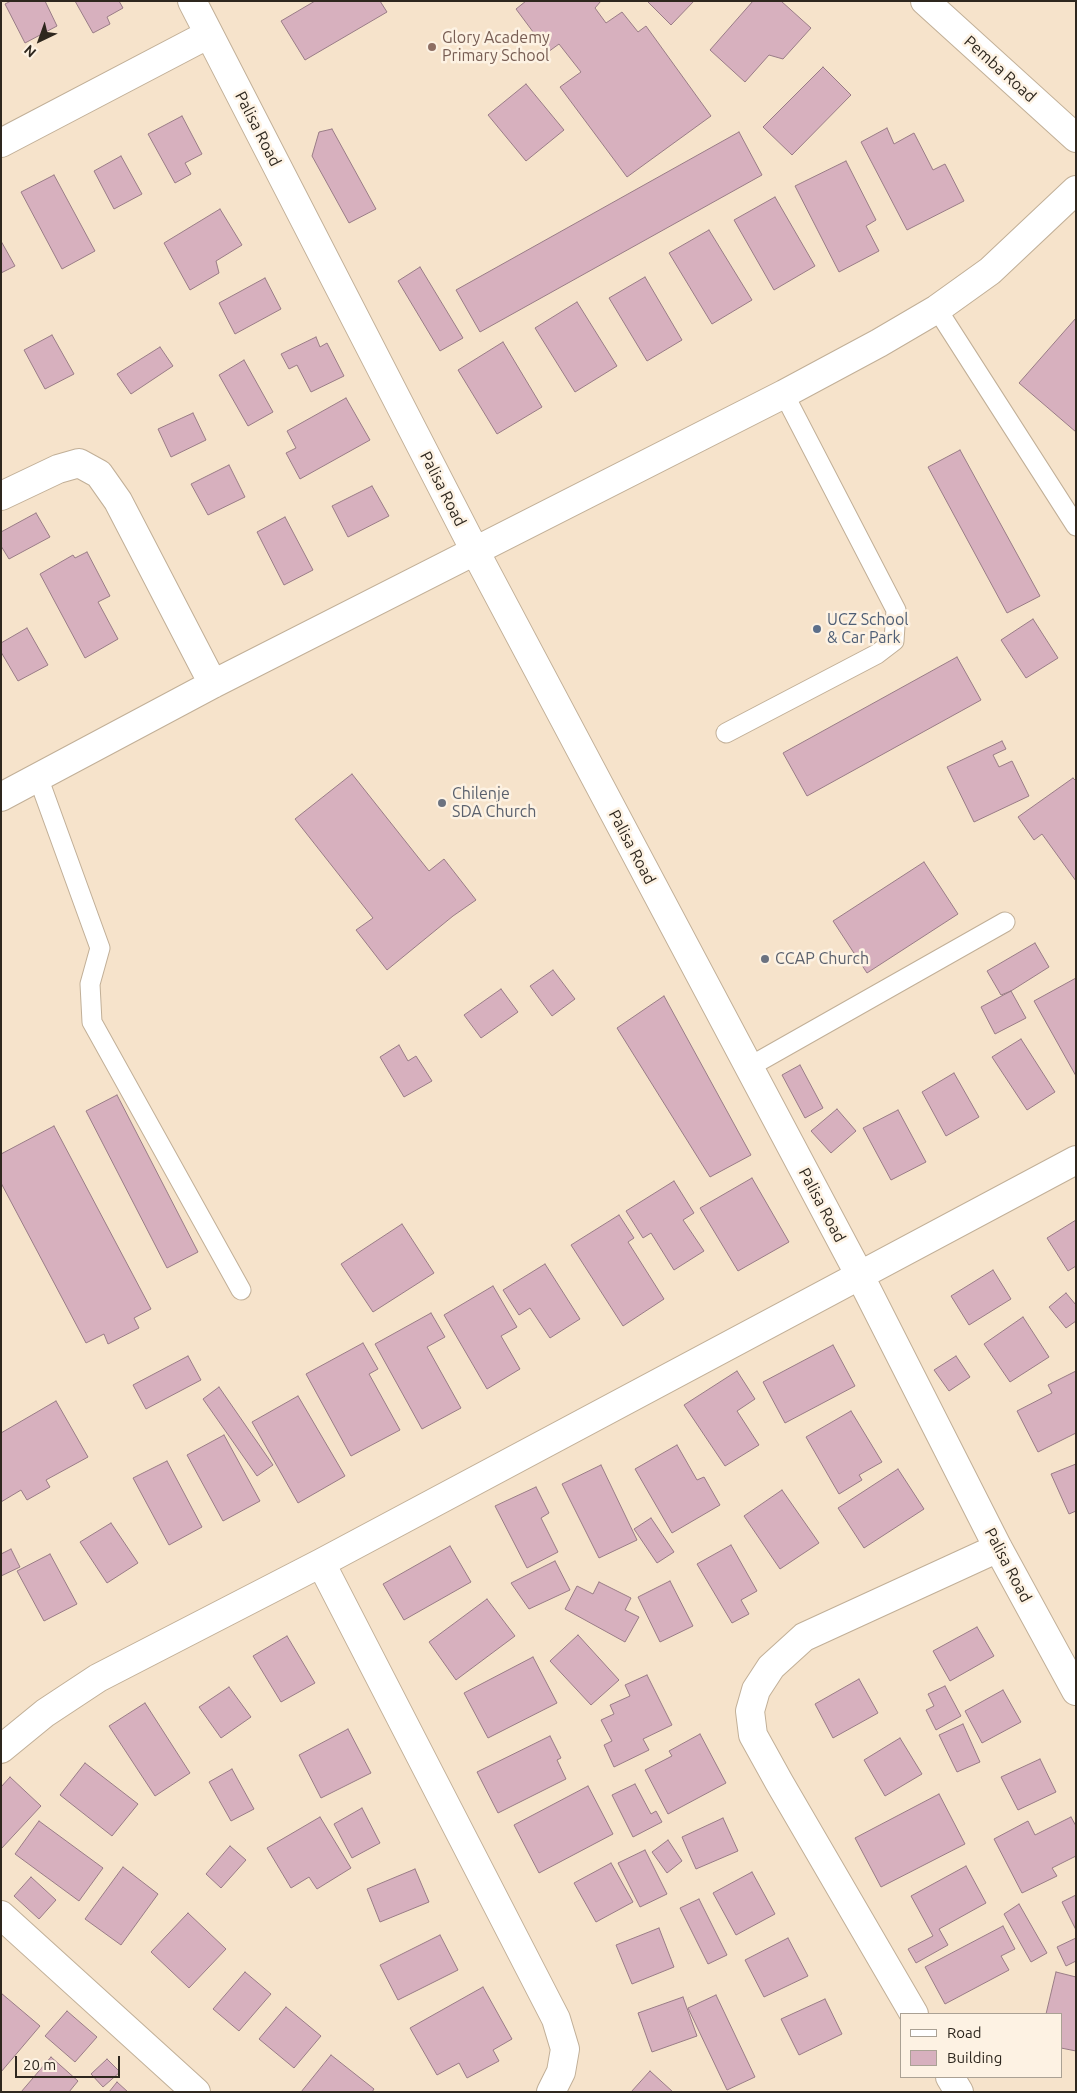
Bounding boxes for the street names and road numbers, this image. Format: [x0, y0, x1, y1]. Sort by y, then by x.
street label: Pemba Road [960, 32, 1040, 106]
street label: Palisa Road [231, 88, 285, 170]
street label: Palisa Road [416, 448, 470, 530]
street label: Palisa Road [604, 807, 660, 887]
street label: Palisa Road [794, 1165, 850, 1245]
street label: Palisa Road [980, 1525, 1036, 1605]

